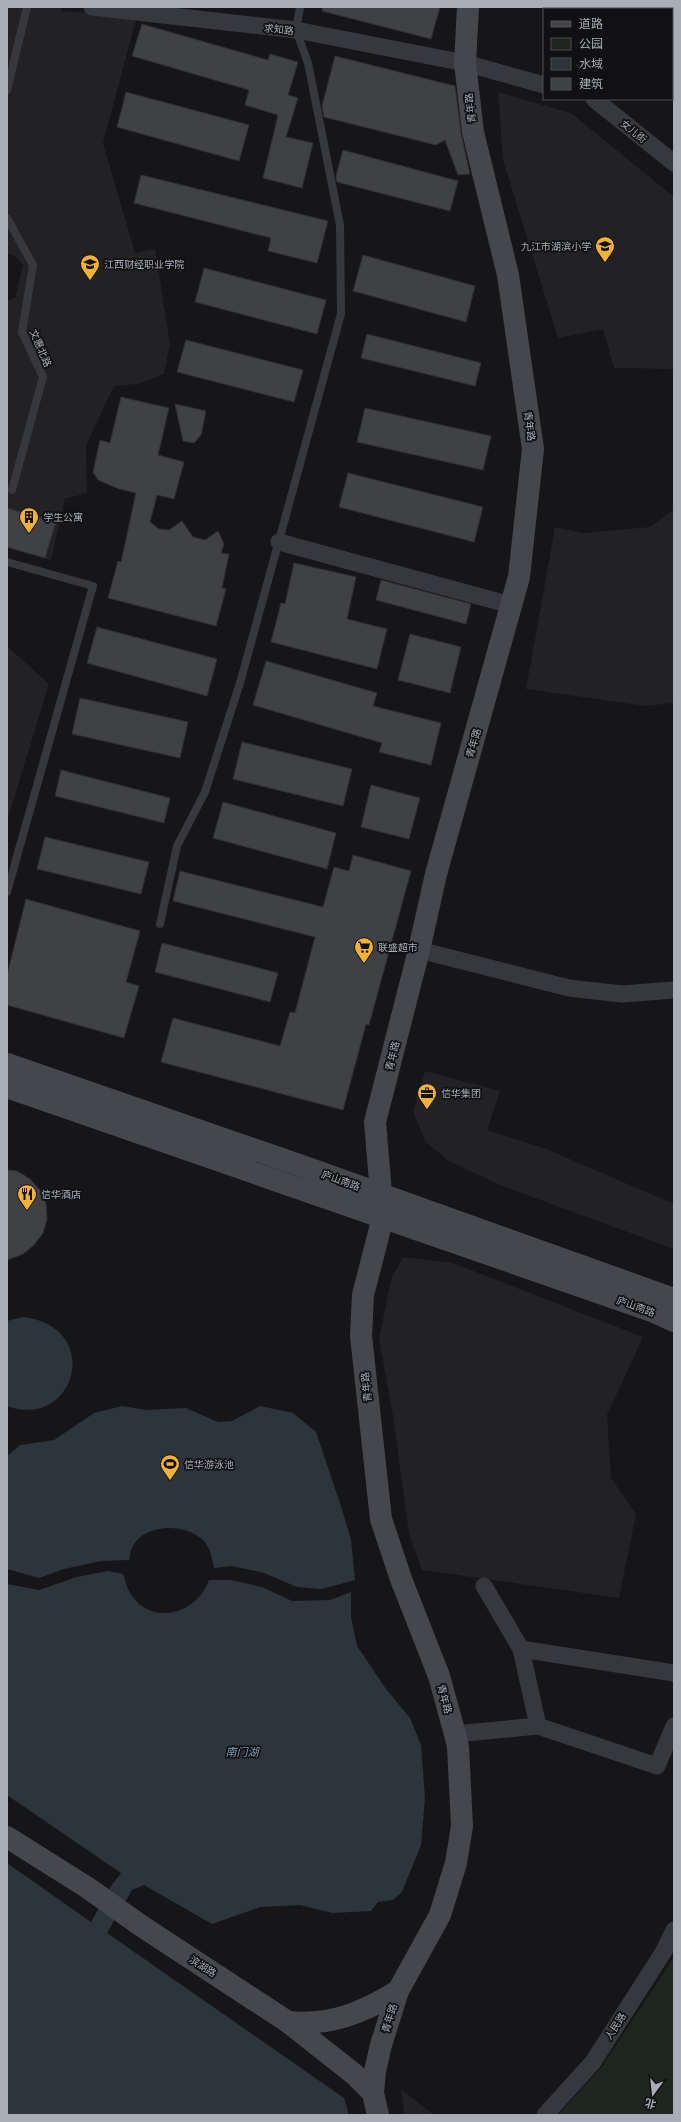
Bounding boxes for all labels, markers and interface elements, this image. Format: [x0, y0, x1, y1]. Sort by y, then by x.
legend [543, 8, 673, 100]
text: 道路 [579, 17, 603, 31]
street label: 求知路 [263, 22, 294, 37]
text: 公园 [579, 37, 603, 51]
text: 水域 [579, 57, 603, 71]
text: 建筑 [579, 77, 603, 91]
street label: 青年路 [463, 92, 478, 123]
street label: 女儿街 [619, 118, 649, 145]
school or university icon: 九江市湖滨小学 [594, 235, 616, 263]
place label: 九江市湖滨小学 [521, 241, 591, 252]
school or university icon: 江西财经职业学院 [79, 253, 101, 281]
place label: 江西财经职业学院 [104, 259, 184, 270]
street label: 文惠北路 [28, 328, 53, 369]
street label: 青年路 [522, 410, 537, 442]
building icon: 学生公寓 [18, 506, 40, 534]
place label: 学生公寓 [43, 512, 83, 523]
street label: 青年路 [464, 727, 483, 759]
supermarket icon: 联盛超市 [353, 936, 375, 964]
place label: 联盛超市 [378, 942, 418, 953]
street label: 青年路 [384, 1040, 401, 1072]
office icon: 信华集团 [416, 1082, 438, 1110]
place label: 信华集团 [441, 1088, 481, 1099]
street label: 庐山南路 [320, 1168, 362, 1192]
restaurant icon: 信华酒店 [16, 1183, 38, 1211]
place label: 信华酒店 [41, 1189, 81, 1200]
street label: 庐山南路 [615, 1294, 657, 1318]
street label: 青年路 [359, 1371, 374, 1402]
sports icon: 信华游泳池 [159, 1453, 181, 1481]
place label: 信华游泳池 [184, 1459, 234, 1470]
street label: 青年路 [435, 1683, 454, 1715]
water label: 南门湖 [226, 1746, 260, 1759]
street label: 滨湖路 [187, 1954, 218, 1979]
street label: 青年路 [380, 2002, 399, 2034]
street label: 人民路 [603, 2011, 628, 2042]
north arrow [633, 2074, 673, 2114]
text: 北 [644, 2095, 658, 2111]

